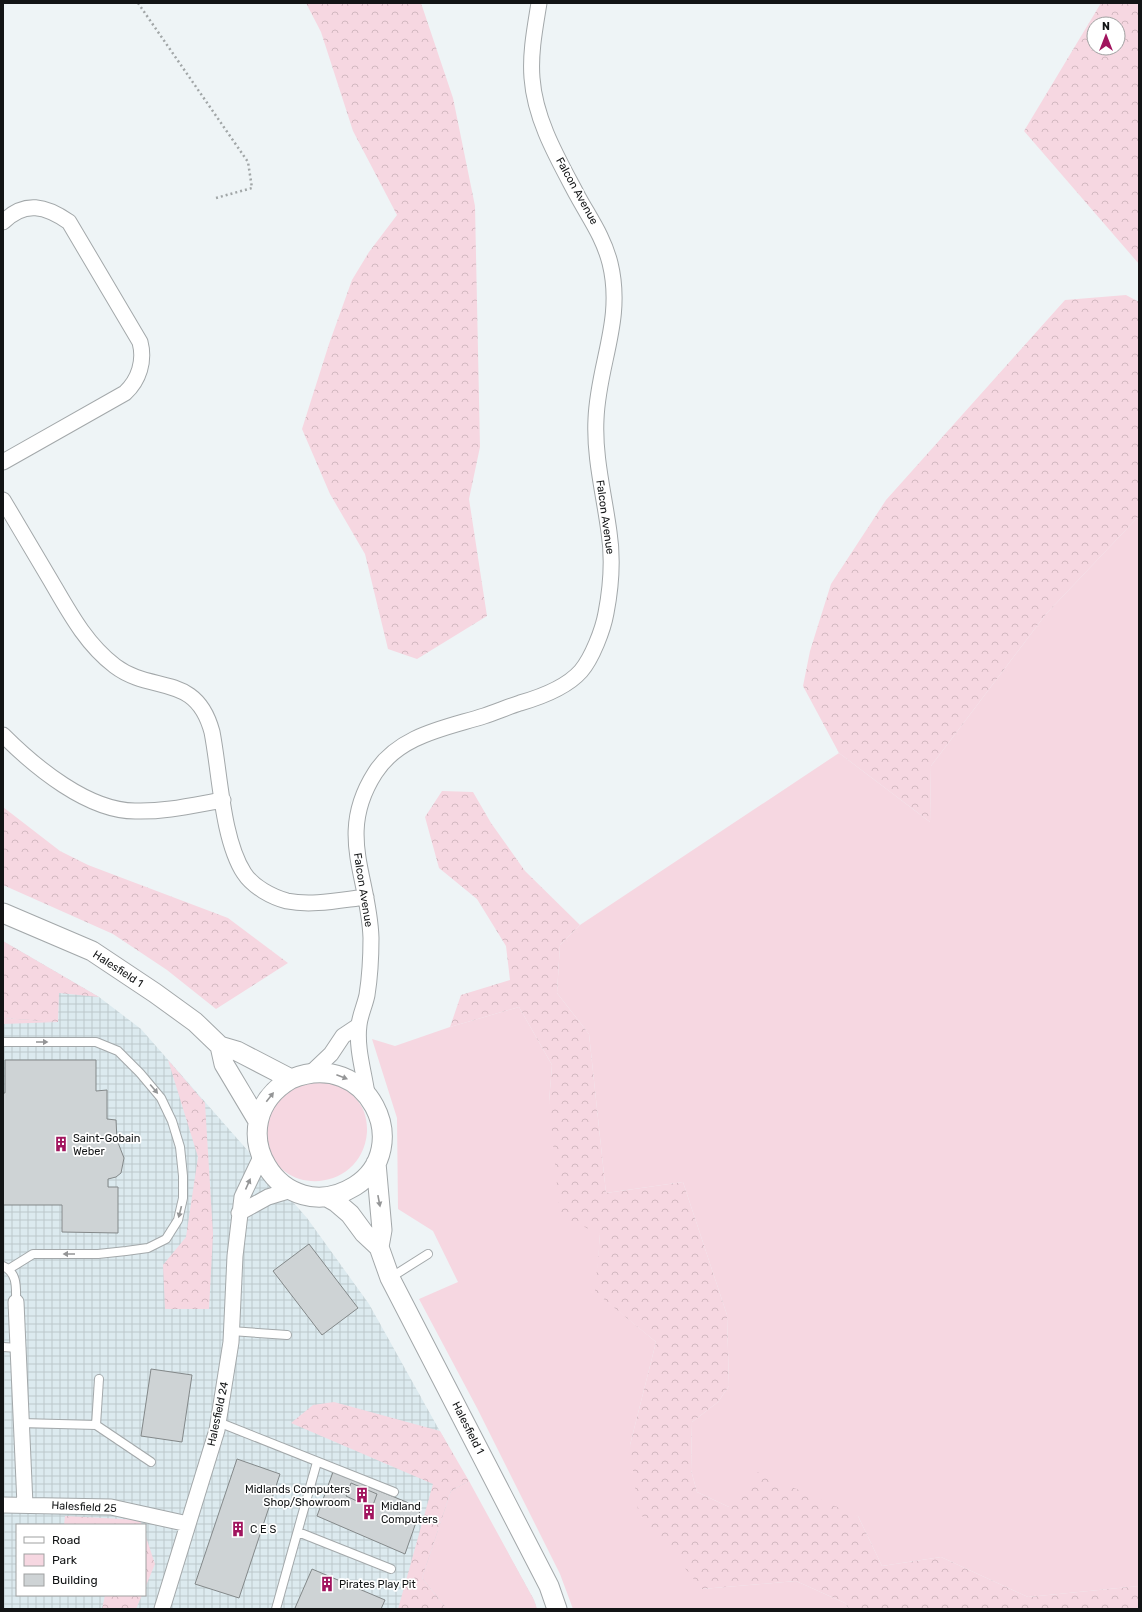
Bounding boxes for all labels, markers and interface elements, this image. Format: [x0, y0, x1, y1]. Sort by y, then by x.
north arrow [1086, 16, 1126, 56]
text: N [1102, 20, 1110, 33]
street label: Falcon Avenue [553, 155, 601, 227]
street label: Falcon Avenue [593, 479, 617, 555]
street label: Falcon Avenue [351, 852, 375, 928]
street label: Halesfield 1 [90, 948, 146, 990]
one-way arrow [36, 1039, 49, 1045]
one-way arrow [336, 1074, 347, 1080]
one-way arrow [149, 1083, 158, 1094]
one-way arrow [266, 1091, 275, 1102]
place label: Saint-Gobain Weber [73, 1132, 140, 1158]
building icon: Saint-Gobain Weber [52, 1135, 70, 1153]
one-way arrow [245, 1178, 251, 1190]
one-way arrow [376, 1195, 382, 1207]
one-way arrow [177, 1206, 183, 1218]
one-way arrow [62, 1251, 75, 1257]
street label: Halesfield 24 [205, 1380, 231, 1447]
street label: Halesfield 1 [449, 1400, 487, 1456]
place label: Midlands Computers Shop/Showroom [245, 1483, 350, 1509]
building icon: Midlands Computers Shop/Showroom [353, 1486, 371, 1504]
street label: Halesfield 25 [51, 1499, 117, 1515]
place label: Midland Computers [381, 1500, 438, 1526]
building icon: Midland Computers [360, 1503, 378, 1521]
building icon: C E S [229, 1520, 247, 1538]
place label: C E S [250, 1523, 276, 1536]
legend [16, 1524, 146, 1596]
text: Road [52, 1533, 80, 1547]
text: Park [52, 1553, 78, 1567]
text: Building [52, 1573, 98, 1587]
building icon: Pirates Play Pit [318, 1575, 336, 1593]
place label: Pirates Play Pit [339, 1578, 416, 1591]

